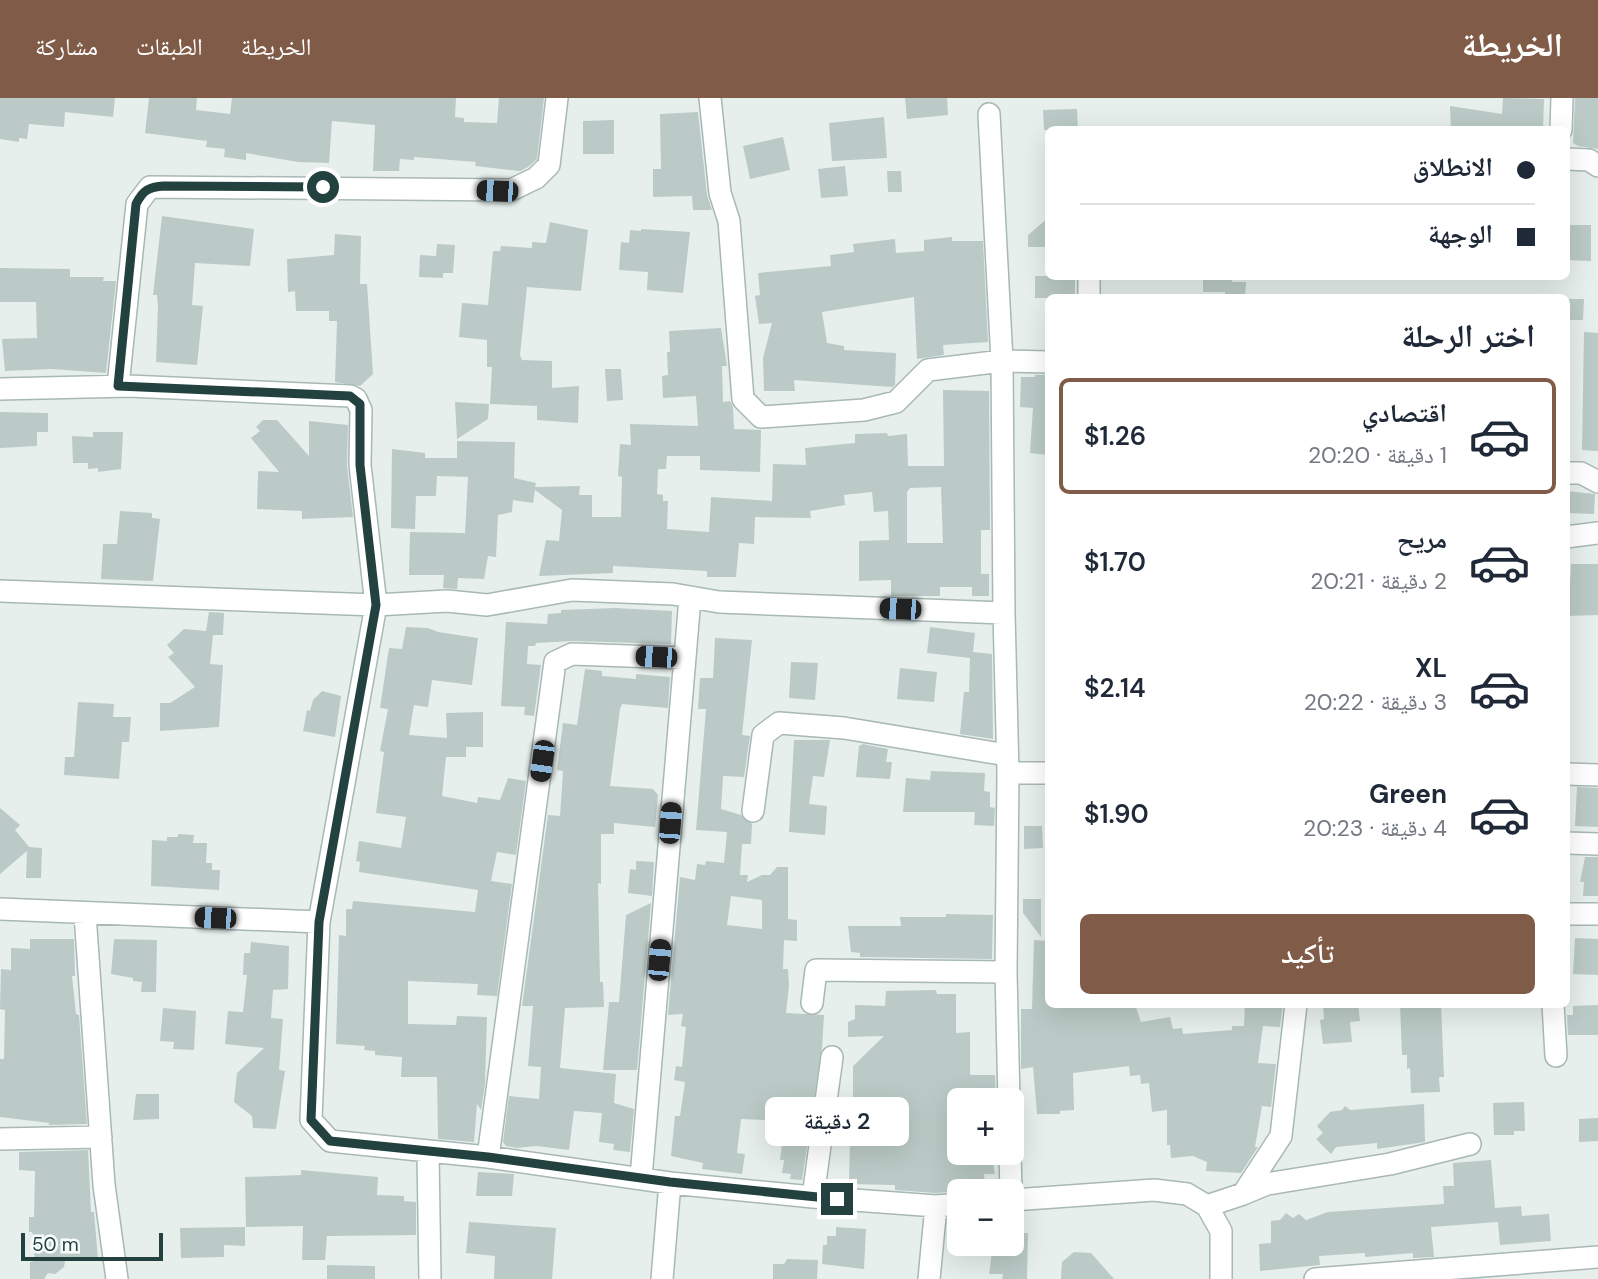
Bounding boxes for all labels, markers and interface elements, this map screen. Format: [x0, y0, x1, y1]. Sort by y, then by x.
text: الخريطة [1462, 23, 1563, 66]
text: مشاركة [35, 31, 98, 62]
text: الطبقات [136, 31, 203, 62]
text: الخريطة [241, 31, 311, 62]
text: الانطلاق [1413, 150, 1493, 184]
route start [307, 171, 339, 203]
car [476, 180, 519, 202]
text: الوجهة [1428, 217, 1493, 251]
text: اختر الرحلة [1401, 315, 1535, 357]
text: اقتصادي [1362, 396, 1447, 430]
icon: car [1468, 405, 1531, 468]
text: $1.26 [1084, 419, 1146, 453]
text: 1 دقيقة · 20:20 [1308, 440, 1447, 470]
text: مريح [1397, 522, 1447, 556]
icon: car [1468, 531, 1531, 594]
text: $1.70 [1084, 545, 1146, 579]
text: 2 دقيقة · 20:21 [1310, 566, 1447, 596]
car [879, 598, 922, 620]
car [635, 645, 678, 669]
text: XL [1415, 651, 1447, 685]
icon: car [1468, 657, 1531, 720]
text: $2.14 [1084, 671, 1146, 705]
text: 3 دقيقة · 20:22 [1304, 687, 1447, 717]
car [529, 739, 556, 783]
text: Green [1369, 777, 1447, 811]
icon: car [1468, 783, 1531, 846]
text: $1.90 [1084, 797, 1149, 831]
car [659, 801, 682, 845]
text: 4 دقيقة · 20:23 [1303, 813, 1447, 843]
car [194, 907, 237, 929]
button: تأكيد [1080, 914, 1535, 994]
car [647, 938, 672, 982]
map controls [947, 1088, 1024, 1256]
button: + [947, 1088, 1024, 1165]
callout: 2 دقيقة [765, 1098, 909, 1146]
text: 2 دقيقة [804, 1106, 870, 1136]
button: − [947, 1179, 1024, 1256]
route end [821, 1183, 853, 1215]
scale bar [21, 1230, 163, 1262]
text: 50 m [32, 1232, 79, 1257]

